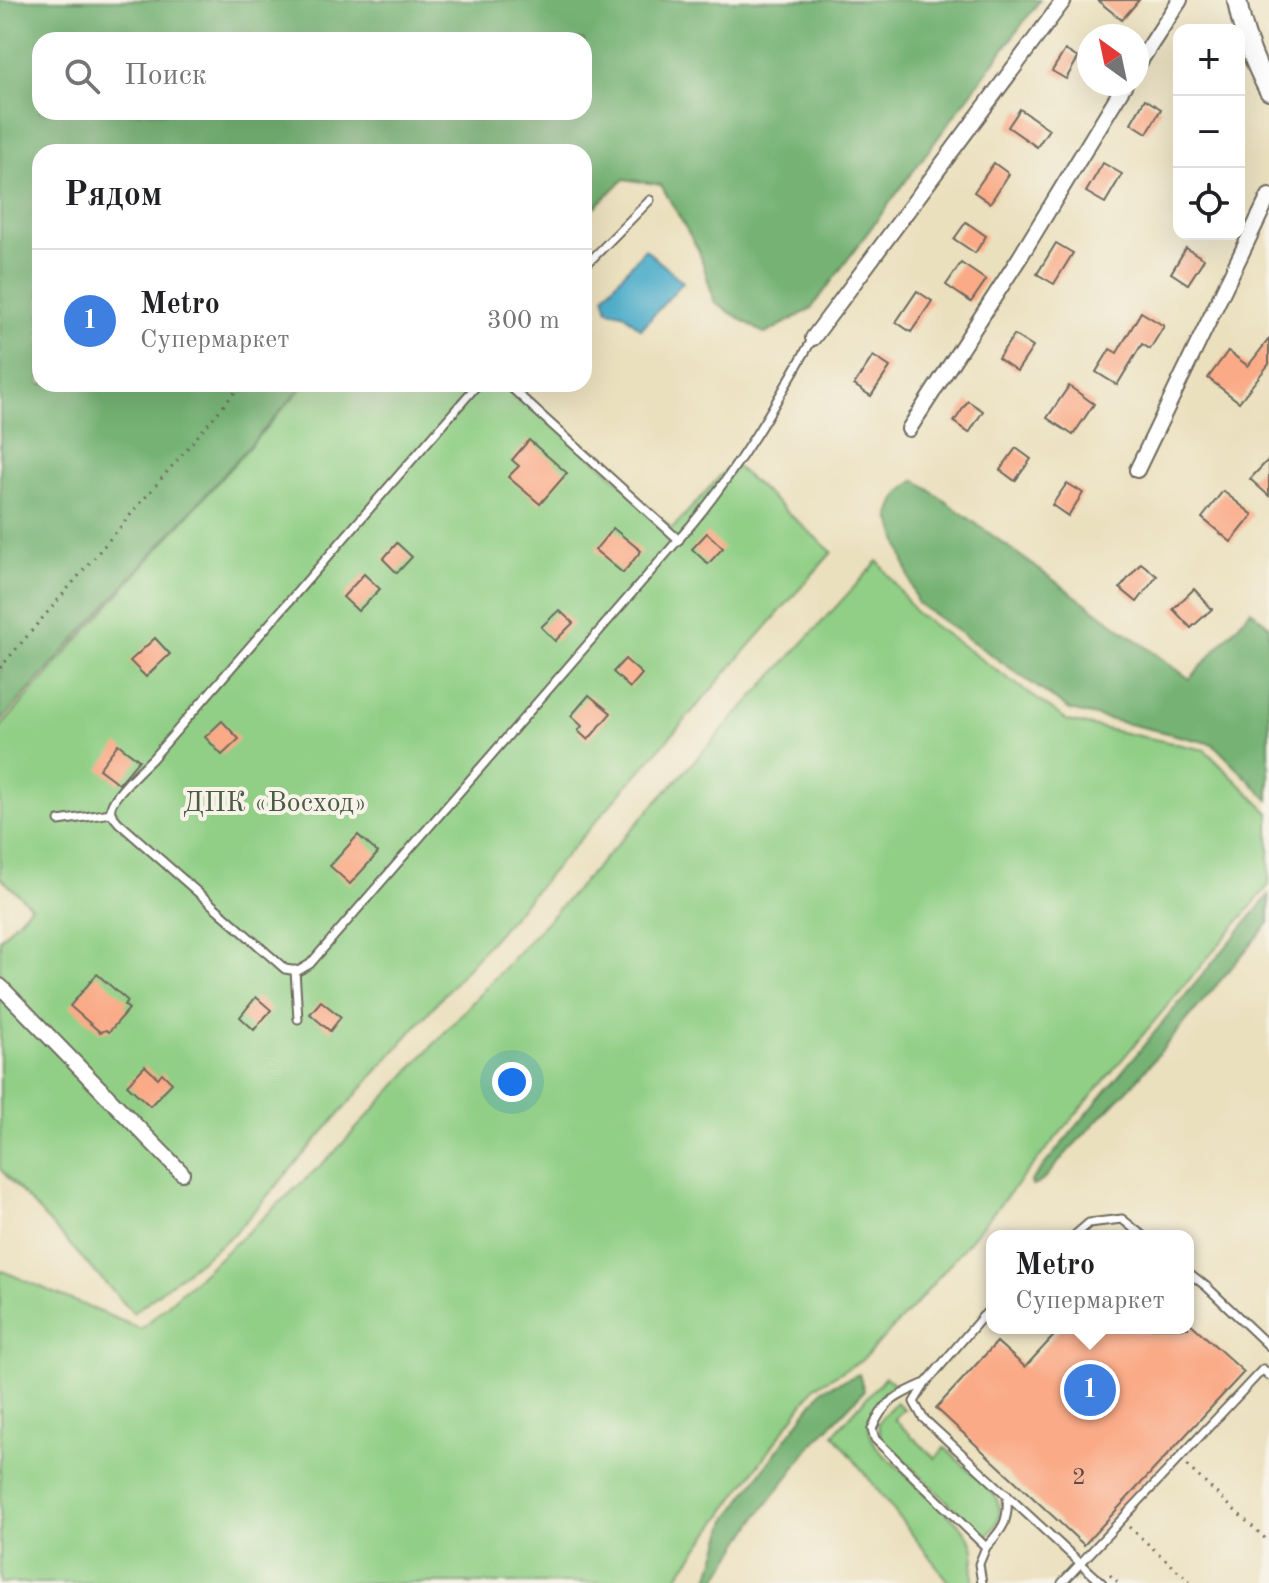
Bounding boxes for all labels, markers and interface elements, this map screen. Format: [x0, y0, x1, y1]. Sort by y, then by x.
north arrow [1077, 24, 1149, 96]
map controls [1173, 24, 1245, 240]
button: + [1173, 24, 1245, 96]
search box [32, 32, 592, 120]
icon: search [60, 54, 104, 98]
text: Поиск [124, 61, 207, 91]
button: − [1173, 96, 1245, 168]
button: locate [1173, 168, 1245, 240]
text: Рядом [64, 179, 163, 213]
text: Metro [140, 290, 220, 320]
text: 1 [82, 308, 98, 334]
text: 300 m [487, 308, 560, 334]
text: Супермаркет [140, 327, 289, 353]
park label: ДПК «Восход» [183, 790, 367, 818]
your location [492, 1062, 532, 1102]
popup [986, 1230, 1194, 1334]
text: Metro [1015, 1251, 1095, 1281]
text: Супермаркет [1015, 1288, 1165, 1314]
pin: 1 [1064, 1360, 1116, 1420]
house number: 2 [1072, 1466, 1086, 1490]

